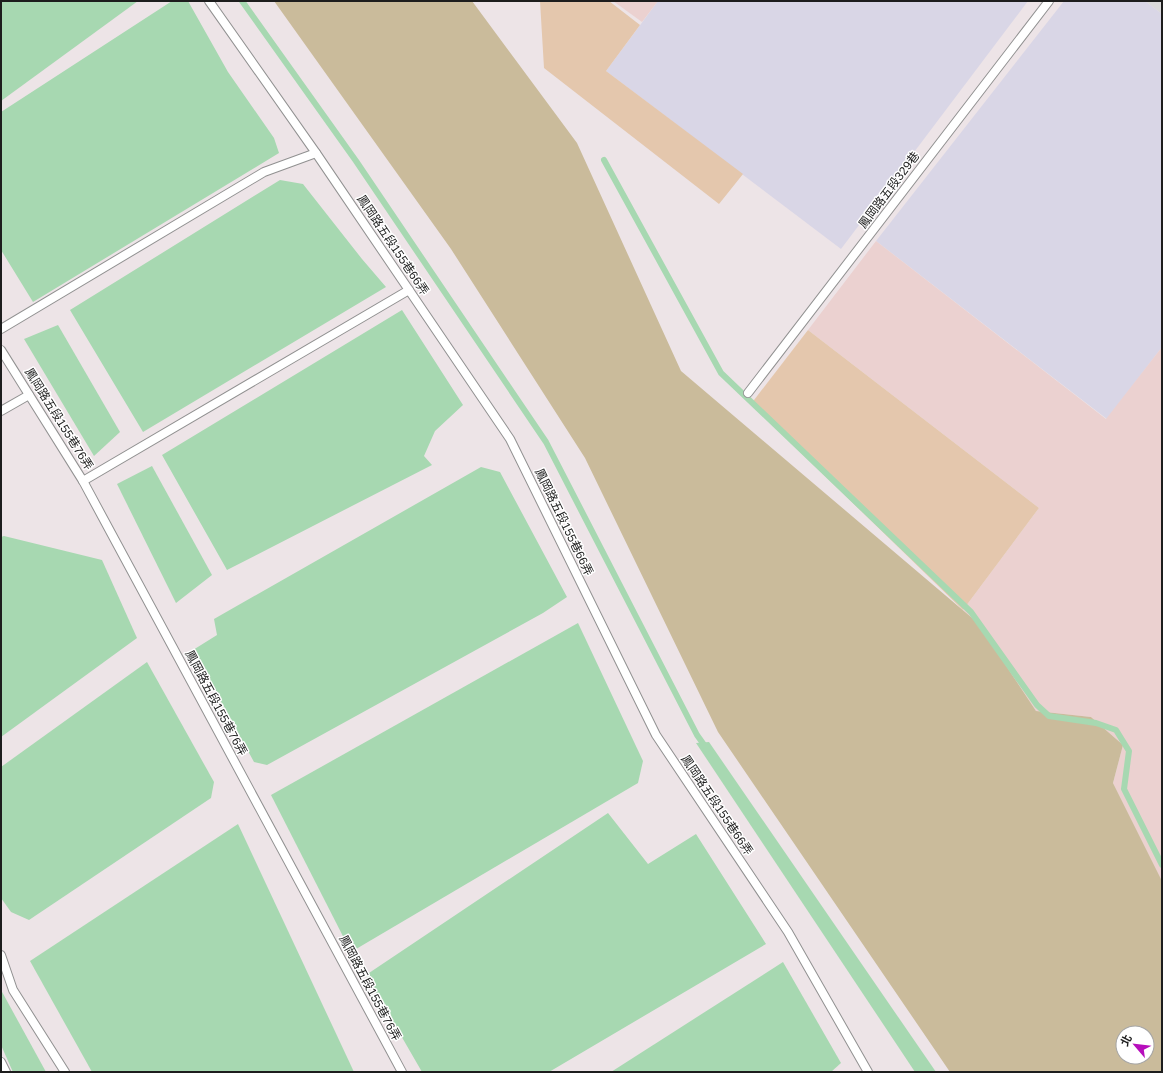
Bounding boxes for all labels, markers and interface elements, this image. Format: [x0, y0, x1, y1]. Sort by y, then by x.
street label: 鳳岡路五段329巷 [856, 149, 922, 231]
street label: 鳳岡路五段155巷66弄 [354, 192, 432, 298]
street label: 鳳岡路五段155巷76弄 [22, 366, 96, 472]
street label: 鳳岡路五段155巷66弄 [532, 466, 596, 578]
street label: 鳳岡路五段155巷76弄 [182, 648, 250, 758]
street label: 鳳岡路五段155巷66弄 [678, 752, 756, 858]
street label: 鳳岡路五段155巷76弄 [336, 933, 404, 1043]
north arrow [1115, 1025, 1155, 1065]
text: 北 [1118, 1033, 1134, 1048]

